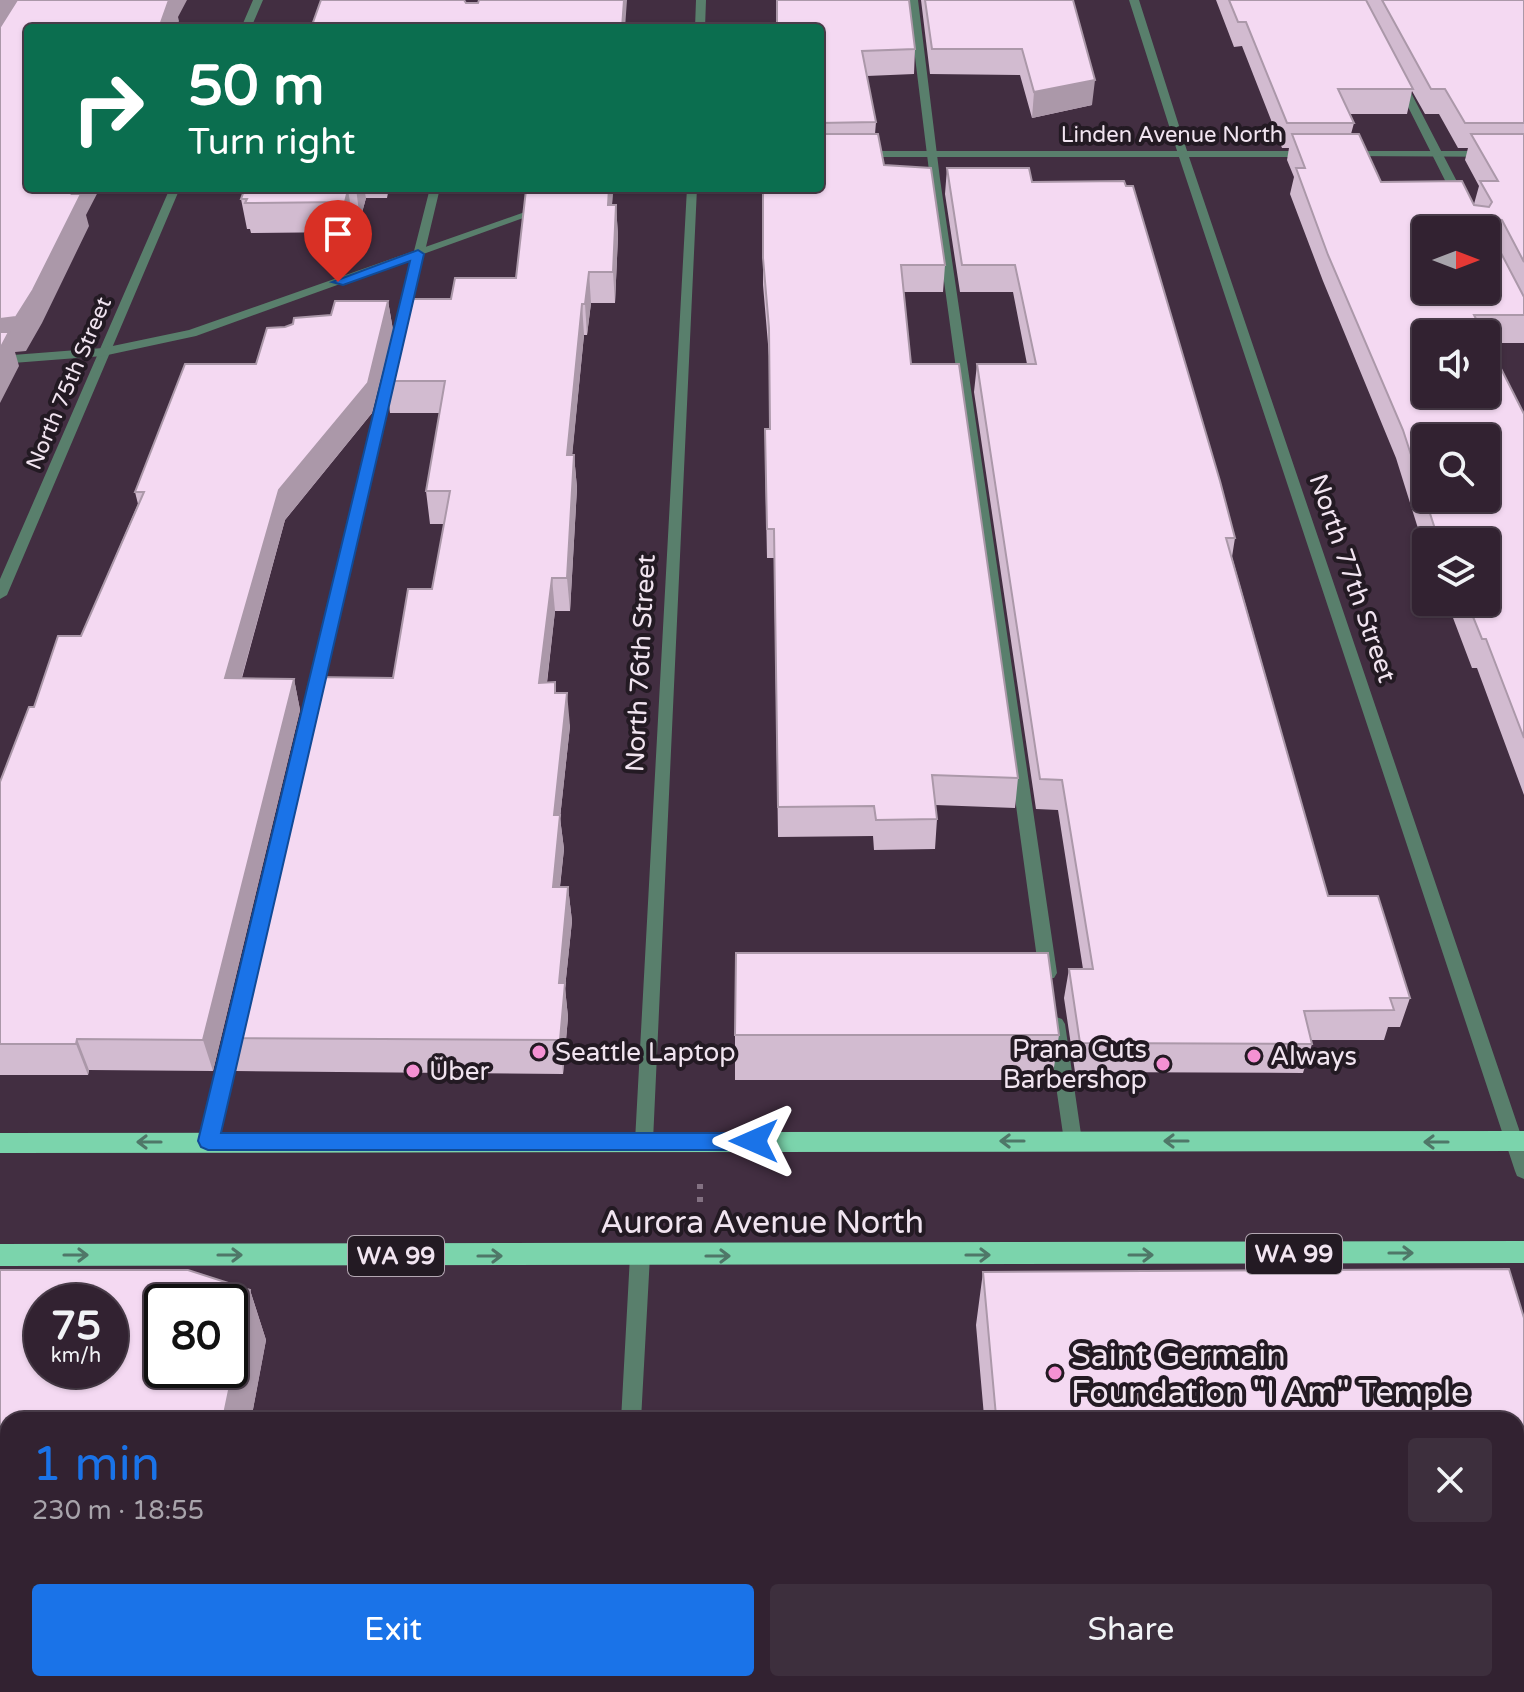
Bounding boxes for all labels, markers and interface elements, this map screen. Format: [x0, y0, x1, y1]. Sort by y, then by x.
text: 50 m [188, 53, 324, 120]
icon: right [56, 56, 160, 160]
text: Turn right [188, 121, 355, 164]
street label: Linden Avenue North [1061, 122, 1283, 148]
pin [304, 200, 372, 282]
icon: arrive [316, 212, 360, 256]
north arrow [1412, 216, 1500, 304]
map controls [1412, 216, 1500, 616]
street label: North 75th Street [21, 293, 117, 473]
button: sound [1412, 320, 1500, 408]
button: search [1412, 424, 1500, 512]
street label: North 77th Street [1302, 470, 1403, 686]
button: layers [1412, 528, 1500, 616]
street label: North 76th Street [619, 553, 662, 773]
place label: Prana Cuts Barbershop [1003, 1034, 1147, 1095]
place label: Seattle Laptop [555, 1037, 736, 1068]
place label: Always [1270, 1041, 1357, 1072]
marker: Seattle Laptop [530, 1043, 548, 1061]
marker: Always [1245, 1047, 1263, 1065]
marker: Prana Cuts Barbershop [1154, 1055, 1172, 1073]
place label: Über [429, 1056, 489, 1087]
marker: Über [404, 1062, 422, 1080]
position arrow [712, 1099, 796, 1183]
one-way arrow [999, 1133, 1026, 1149]
one-way arrow [1163, 1133, 1190, 1149]
one-way arrow [136, 1134, 163, 1150]
one-way arrow [1423, 1134, 1450, 1150]
street label: Aurora Avenue North [600, 1204, 924, 1242]
road number: WA 99 [1246, 1234, 1342, 1274]
road number: WA 99 [348, 1236, 444, 1276]
one-way arrow [1387, 1245, 1414, 1261]
one-way arrow [62, 1247, 89, 1263]
one-way arrow [216, 1247, 243, 1263]
one-way arrow [964, 1247, 991, 1263]
one-way arrow [1127, 1247, 1154, 1263]
one-way arrow [476, 1248, 503, 1264]
one-way arrow [704, 1248, 731, 1264]
speed limit sign: 80 [144, 1284, 248, 1388]
text: 75 [51, 1302, 101, 1350]
place label: Saint Germain Foundation "I Am" Temple [1071, 1337, 1469, 1412]
text: km/h [51, 1344, 101, 1368]
marker: Saint Germain Foundation "I Am" Temple [1046, 1364, 1064, 1382]
text: 1 min [32, 1436, 160, 1494]
button: close [1408, 1438, 1492, 1522]
text: 230 m · 18:55 [32, 1495, 204, 1526]
button: Exit [32, 1584, 754, 1676]
button: Share [770, 1584, 1492, 1676]

